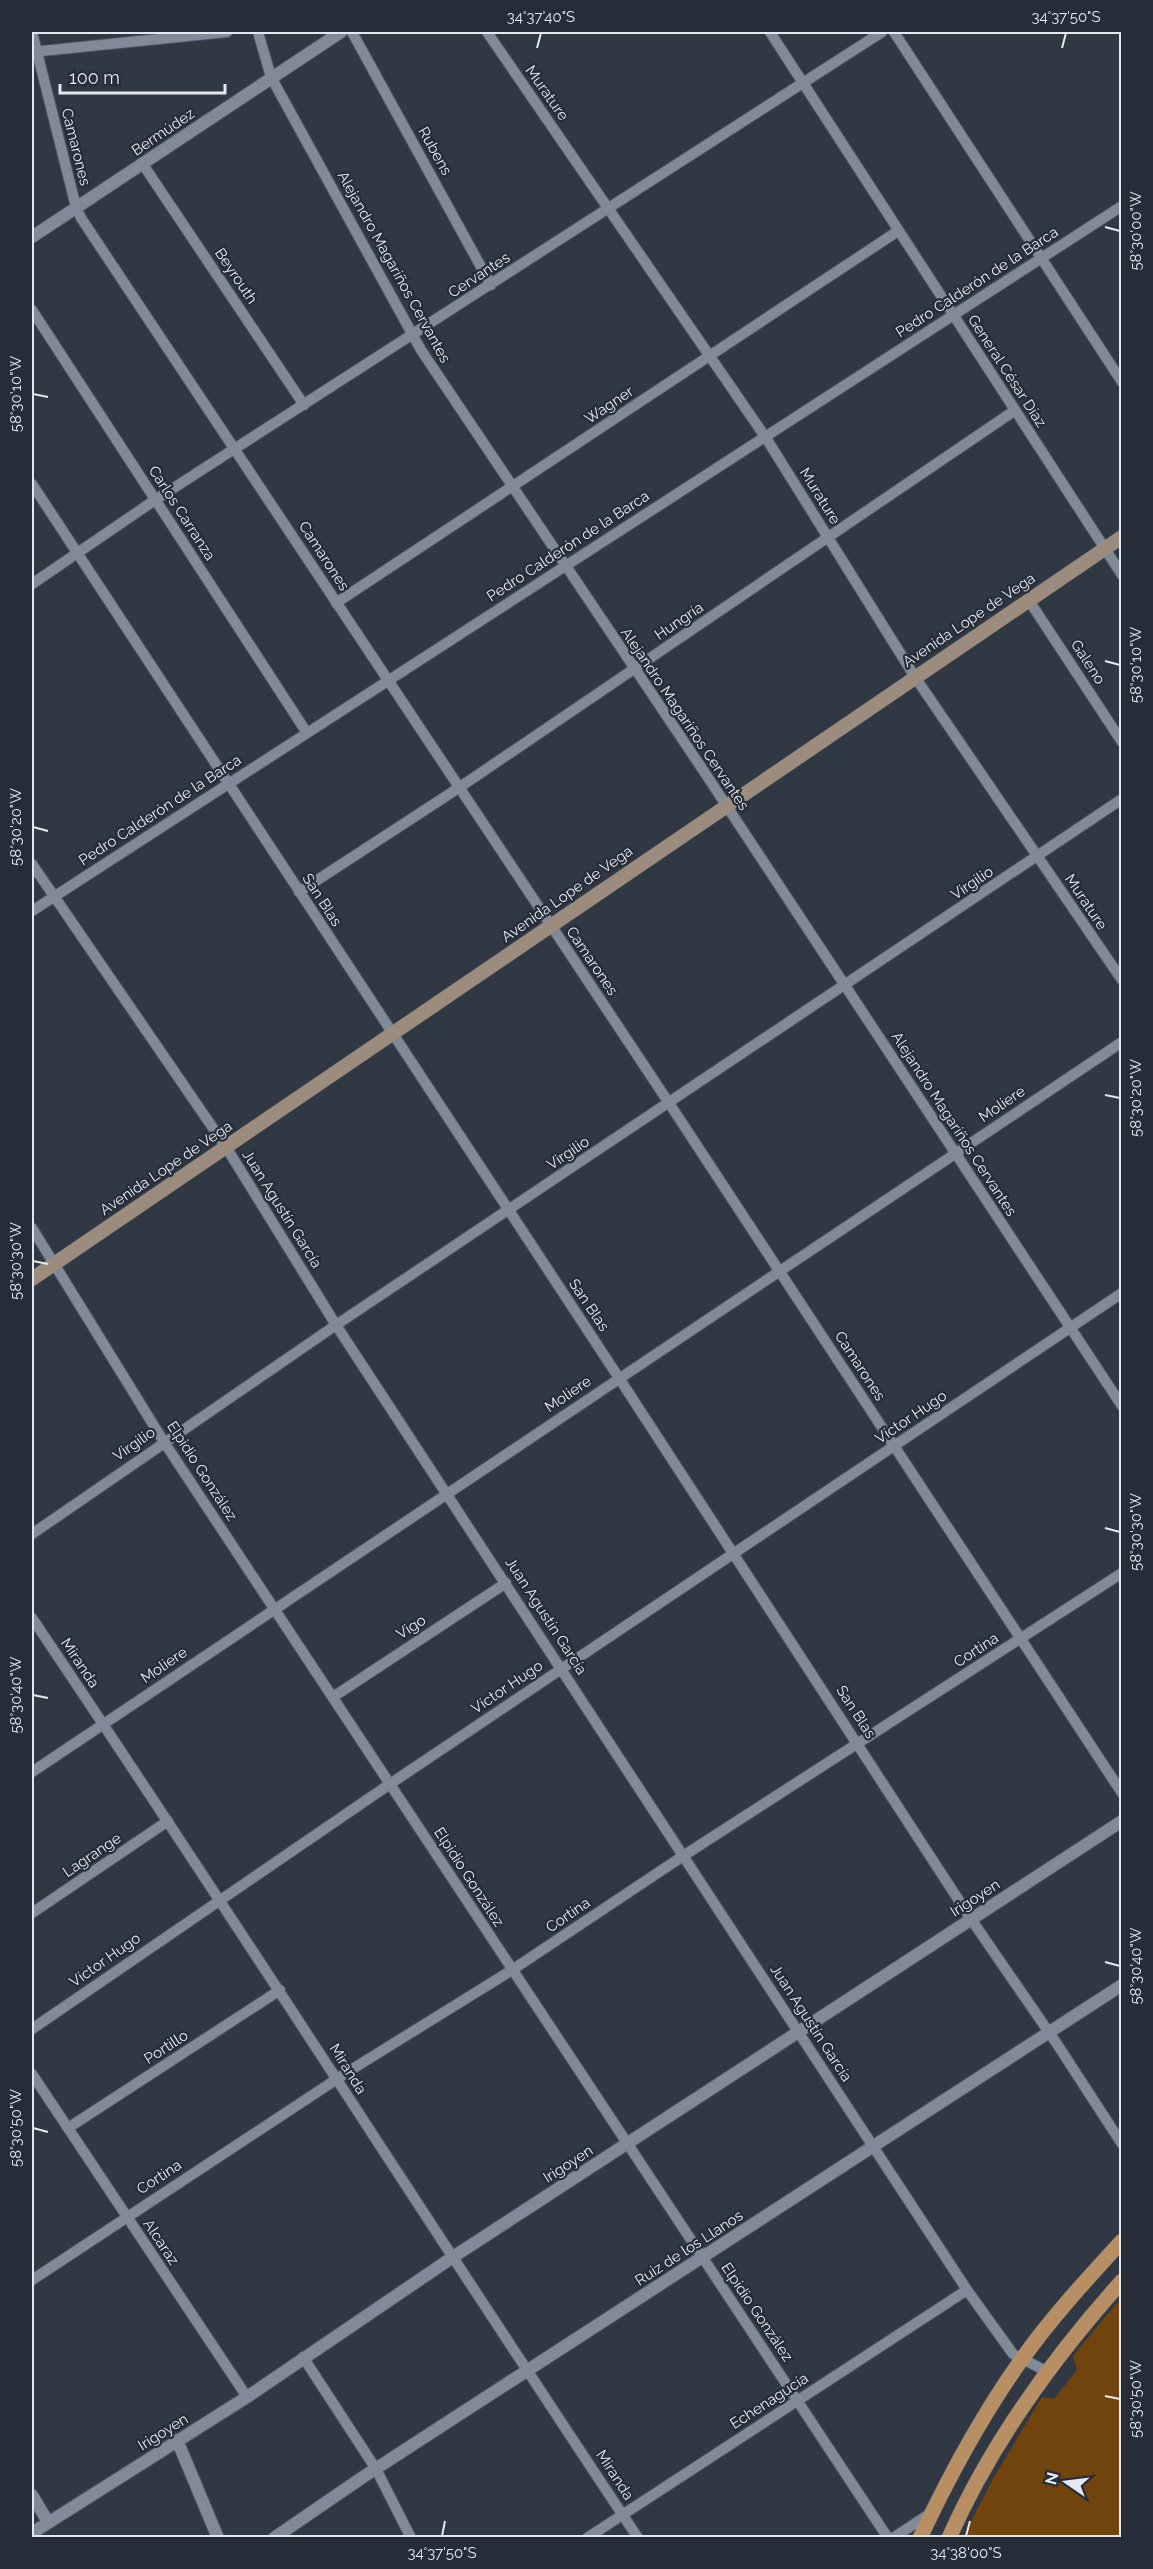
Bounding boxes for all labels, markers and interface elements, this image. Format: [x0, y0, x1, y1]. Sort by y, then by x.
text: 34°37'40"S [507, 8, 575, 26]
text: 34°37'50"S [1031, 8, 1101, 26]
scale bar [60, 57, 225, 95]
street label: Murature [522, 62, 573, 124]
text: 100 m [69, 67, 120, 88]
street label: Bermúdez [128, 104, 198, 160]
street label: Camarones [58, 106, 94, 188]
street label: Rubens [414, 124, 456, 178]
street label: Alejandro Magariños Cervantes [334, 168, 454, 366]
text: 58°30'00"W [1127, 191, 1145, 271]
street label: Pedro Calderón de la Barca [892, 223, 1062, 341]
street label: Beyrouth [211, 245, 261, 307]
street label: Cervantes [445, 248, 513, 302]
street label: General César Díaz [964, 311, 1050, 431]
text: 58°30'10"W [7, 355, 25, 432]
street label: Wagner [581, 382, 638, 428]
street label: Carlos Carranza [145, 462, 219, 564]
street label: Murature [796, 464, 844, 528]
street label: Pedro Calderón de la Barca [483, 487, 653, 605]
street label: Camarones [295, 518, 353, 594]
street label: Avenida Lope de Vega [899, 569, 1039, 671]
street label: Hungría [651, 598, 707, 644]
street label: Alejandro Magariños Cervantes [617, 624, 753, 814]
text: 58°30'10"W [1127, 626, 1145, 703]
street label: Galeno [1067, 636, 1109, 688]
street label: Pedro Calderón de la Barca [75, 751, 245, 869]
text: 58°30'20"W [7, 788, 25, 866]
street label: Avenida Lope de Vega [498, 842, 636, 946]
street label: Virgilio [947, 862, 997, 904]
street label: San Blas [298, 870, 346, 930]
street label: Murature [1061, 871, 1111, 933]
street label: Camarones [562, 923, 622, 999]
street label: Alejandro Magariños Cervantes [888, 1028, 1020, 1220]
text: 58°30'20"W [1127, 1059, 1145, 1137]
street label: Moliere [975, 1082, 1029, 1126]
street label: Avenida Lope de Vega [96, 1117, 236, 1219]
street label: Virgilio [543, 1132, 593, 1174]
street label: Juan Agustín García [238, 1146, 326, 1272]
text: 58°30'30"W [7, 1222, 25, 1300]
street label: San Blas [565, 1275, 613, 1335]
street label: Camarones [831, 1328, 889, 1404]
street label: Moliere [541, 1372, 595, 1416]
street label: Víctor Hugo [872, 1386, 950, 1448]
street label: Elpidio González [163, 1418, 241, 1524]
street label: Virgilio [109, 1423, 159, 1465]
text: 58°30'30"W [1127, 1493, 1145, 1571]
street label: Juan Agustín García [501, 1554, 591, 1678]
street label: Vigo [393, 1611, 429, 1643]
street label: Cortina [950, 1629, 1002, 1671]
street label: Miranda [57, 1635, 103, 1691]
street label: Moliere [137, 1643, 191, 1687]
text: 58°30'40"W [7, 1656, 25, 1734]
street label: Víctor Hugo [468, 1656, 546, 1718]
street label: San Blas [832, 1682, 880, 1742]
street label: Elpidio González [430, 1824, 508, 1930]
street label: Lagrange [59, 1829, 125, 1881]
street label: Irigoyen [947, 1875, 1003, 1921]
street label: Cortina [542, 1894, 594, 1936]
text: 58°30'40"W [1127, 1927, 1145, 2005]
street label: Víctor Hugo [66, 1929, 144, 1991]
street label: Juan Agustín García [766, 1961, 856, 2085]
street label: Portillo [141, 2026, 191, 2068]
street label: Miranda [326, 2040, 370, 2098]
text: 58°30'50"W [7, 2089, 25, 2167]
street label: Irigoyen [540, 2141, 596, 2187]
street label: Cortina [133, 2156, 185, 2198]
street label: Ruiz de los Llanos [632, 2206, 746, 2290]
street label: Alcaraz [139, 2216, 183, 2268]
street label: Elpidio González [717, 2259, 797, 2365]
text: 58°30'50"W [1127, 2360, 1145, 2438]
street label: Echenagucía [727, 2369, 811, 2433]
street label: Irigoyen [135, 2410, 191, 2454]
street label: Miranda [592, 2447, 638, 2503]
north arrow [1036, 2452, 1096, 2512]
text: N [1041, 2470, 1063, 2487]
text: 34°37'50"S [407, 2544, 477, 2562]
text: 34°38'00"S [930, 2544, 1002, 2562]

